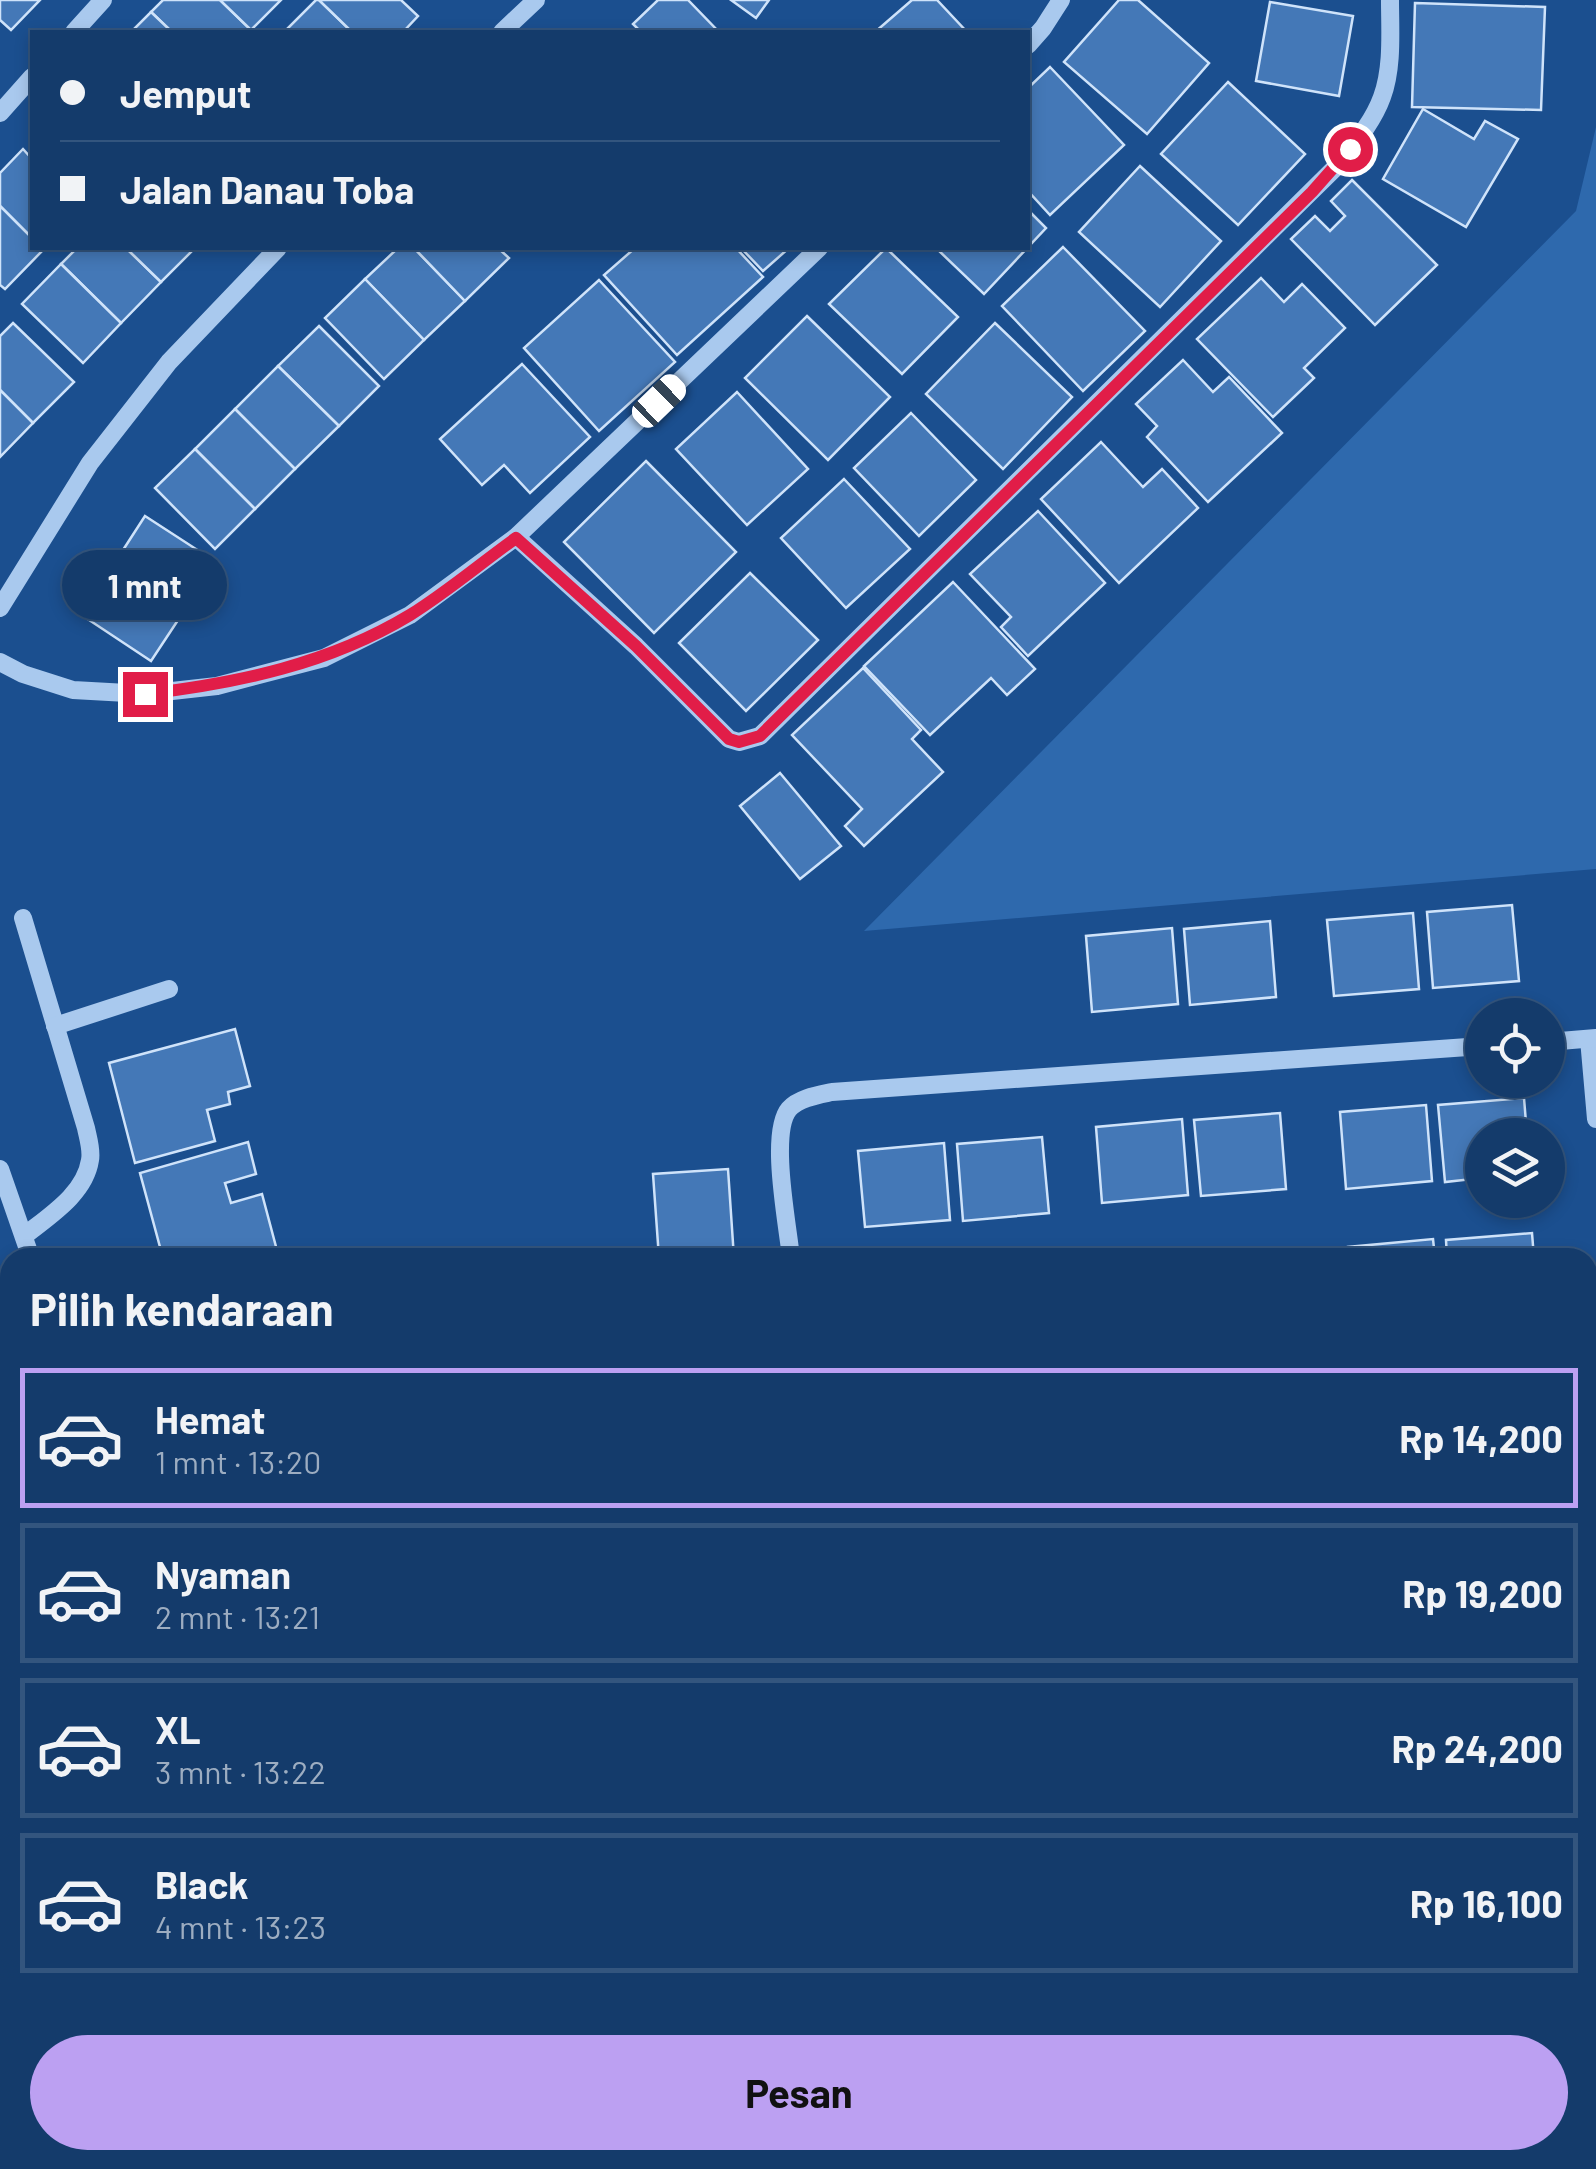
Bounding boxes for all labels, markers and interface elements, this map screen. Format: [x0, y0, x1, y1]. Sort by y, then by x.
text: Jemput [120, 70, 251, 116]
route start [1328, 127, 1373, 172]
text: Jalan Danau Toba [120, 166, 414, 212]
car [627, 369, 691, 433]
callout: 1 mnt [62, 549, 228, 619]
text: 1 mnt [107, 566, 182, 604]
route end [123, 672, 168, 717]
map controls [1465, 998, 1565, 1218]
button: locate [1465, 998, 1565, 1098]
button: layers [1465, 1118, 1565, 1218]
text: Pilih kendaraan [30, 1281, 334, 1335]
icon: car [35, 1393, 125, 1483]
text: Hemat [155, 1396, 265, 1442]
text: Rp 14,200 [1399, 1415, 1563, 1461]
text: 1 mnt · 13:20 [155, 1442, 321, 1480]
icon: car [35, 1548, 125, 1638]
text: Nyaman [155, 1551, 291, 1597]
text: Rp 19,200 [1402, 1570, 1563, 1616]
text: 2 mnt · 13:21 [155, 1597, 320, 1635]
icon: car [35, 1703, 125, 1793]
text: XL [155, 1706, 201, 1752]
text: Rp 24,200 [1392, 1725, 1563, 1771]
text: 3 mnt · 13:22 [155, 1752, 326, 1790]
icon: car [35, 1858, 125, 1948]
text: Black [155, 1861, 249, 1907]
text: Rp 16,100 [1410, 1880, 1563, 1926]
text: 4 mnt · 13:23 [155, 1907, 326, 1945]
button: Pesan [30, 2035, 1568, 2150]

